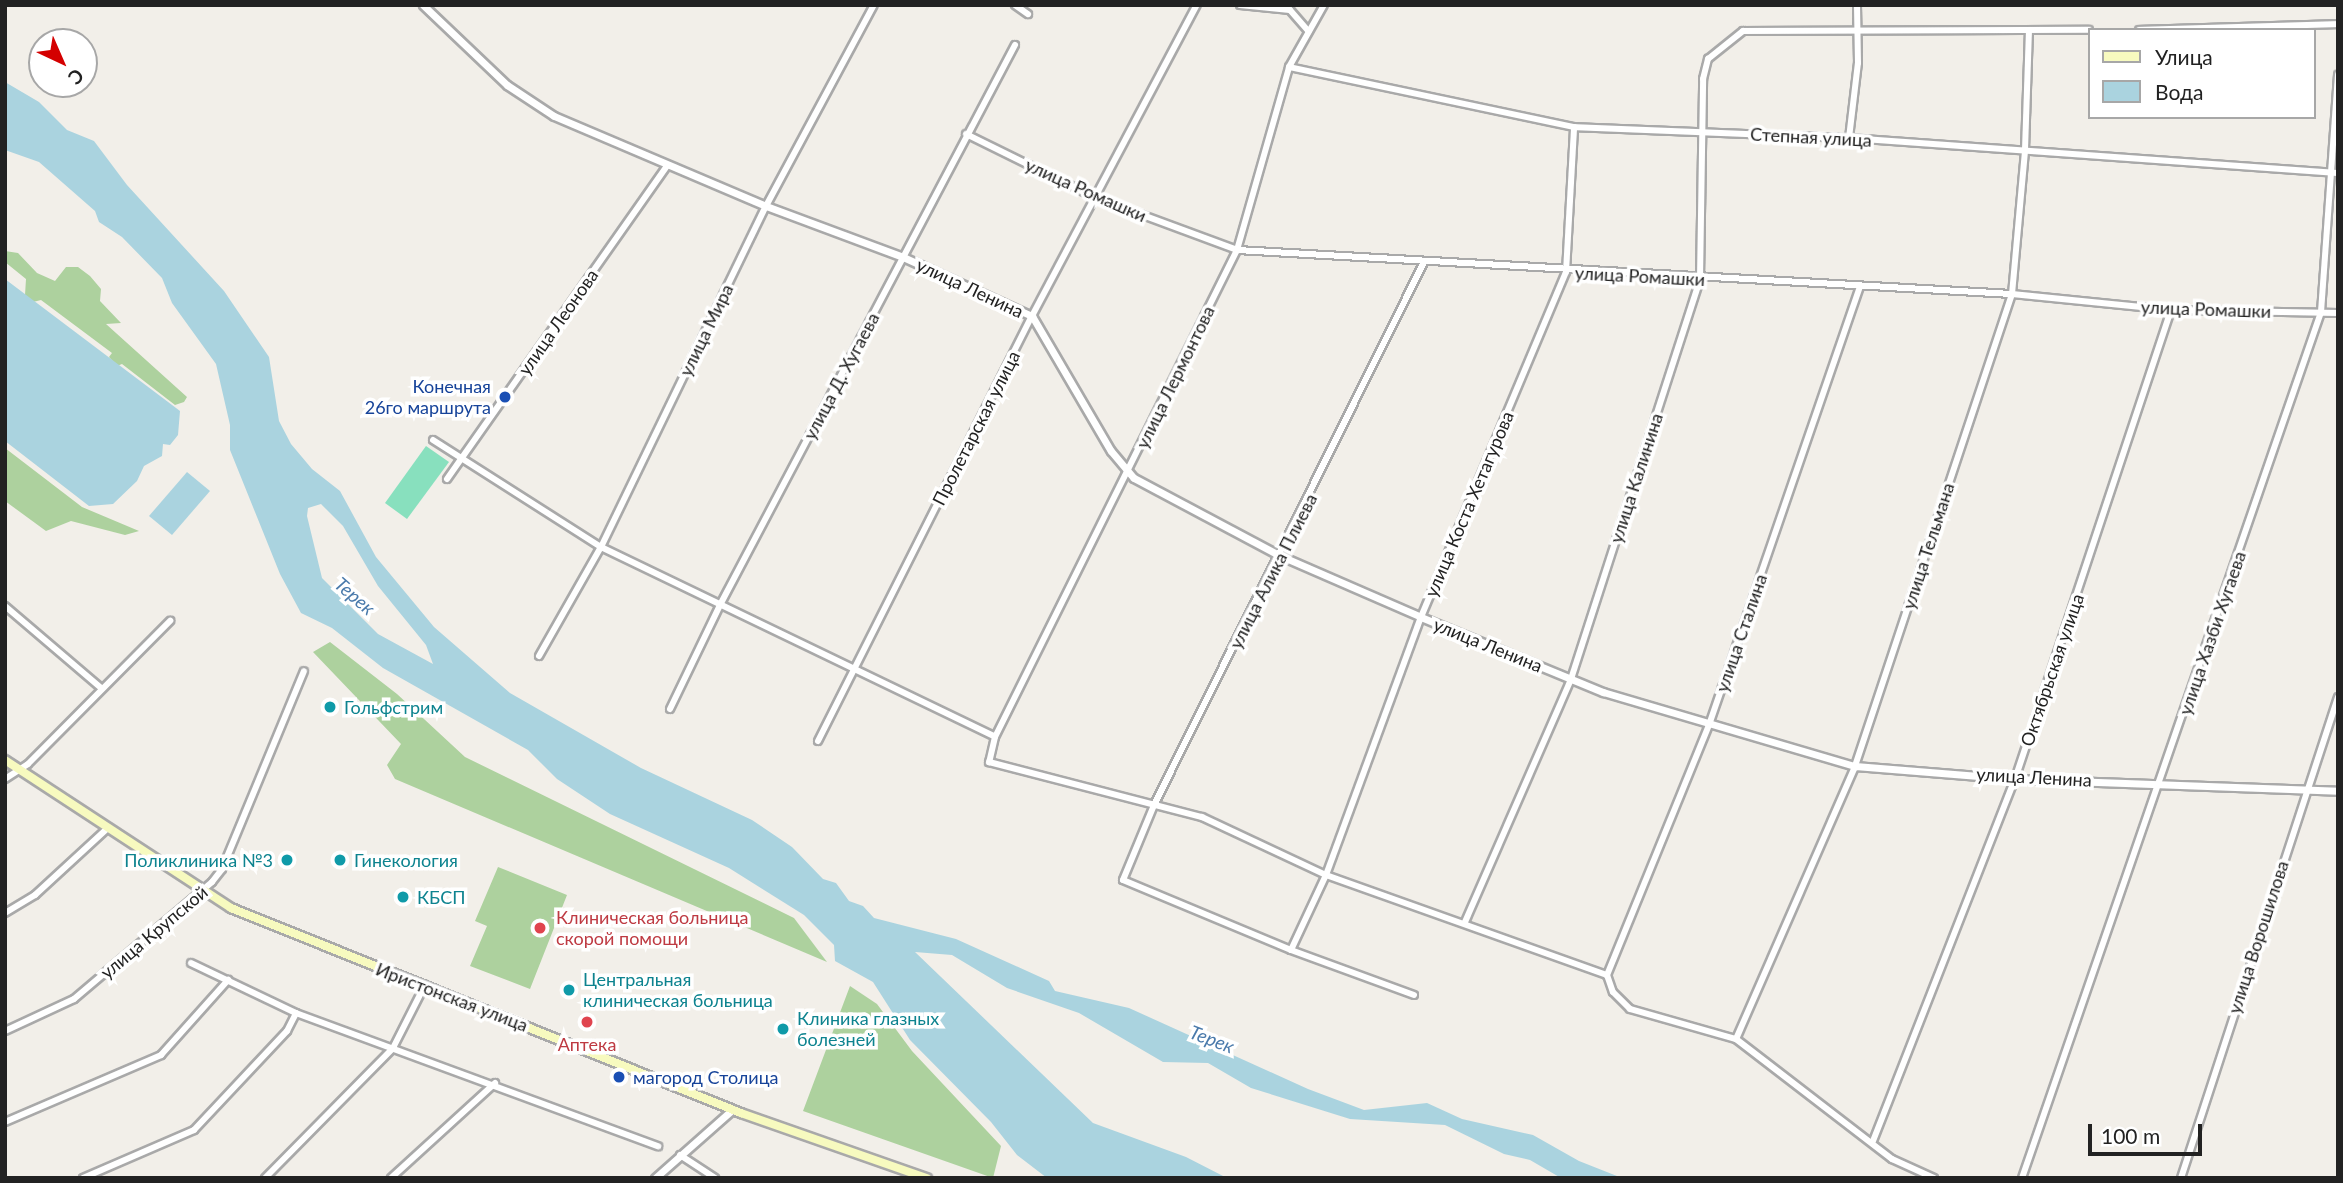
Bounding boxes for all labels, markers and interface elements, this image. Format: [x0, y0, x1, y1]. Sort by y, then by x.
north arrow [28, 28, 98, 98]
legend [2088, 28, 2315, 119]
text: Улица [2155, 44, 2213, 69]
text: С [64, 64, 89, 90]
text: Вода [2155, 79, 2203, 104]
street label: Степная улица [1750, 123, 1872, 151]
street label: улица Ромашки [1022, 154, 1150, 226]
street label: улица Ленина [913, 254, 1027, 322]
street label: улица Ромашки [1574, 262, 1706, 290]
street label: улица Леонова [513, 265, 603, 379]
street label: улица Мира [674, 280, 738, 380]
street label: улица Ромашки [2140, 296, 2272, 322]
street label: улица Лермонтова [1131, 302, 1219, 452]
street label: улица Д. Хугаева [798, 309, 884, 443]
street label: Пролетарская улица [928, 347, 1024, 509]
place label: Конечная 26го маршрута [365, 376, 491, 418]
marker: Конечная 26го маршрута [497, 389, 513, 405]
street label: улица Коста Хетагурова [1420, 408, 1518, 600]
street label: улица Калинина [1605, 410, 1667, 546]
street label: улица Тельмана [1897, 480, 1959, 612]
street label: улица Алика Плиева [1225, 490, 1321, 652]
street label: улица Хазби Хугаева [2174, 548, 2250, 718]
street label: улица Сталина [1711, 571, 1771, 695]
water label: Терек [330, 572, 380, 620]
street label: Октябрьская улица [2016, 591, 2088, 749]
street label: улица Ленина [1430, 613, 1546, 677]
place label: Гольфстрим [344, 696, 443, 718]
marker: Гольфстрим [322, 699, 338, 715]
street label: улица Ленина [1976, 763, 2092, 791]
place label: Поликлиника №3 [124, 849, 273, 871]
place label: Гинекология [354, 849, 458, 871]
marker: Поликлиника №3 [279, 852, 295, 868]
marker: Гинекология [332, 852, 348, 868]
street label: улица Ворошилова [2223, 858, 2293, 1016]
street label: улица Крупской [96, 881, 212, 983]
place label: КБСП [417, 886, 465, 908]
marker: КБСП [395, 889, 411, 905]
place label: Клиническая больница скорой помощи [556, 907, 749, 950]
marker: Клиническая больница скорой помощи [530, 918, 550, 938]
street label: Иристонская улица [373, 958, 531, 1036]
place label: Центральная клиническая больница [583, 969, 773, 1012]
marker: Центральная клиническая больница [561, 982, 577, 998]
place label: Клиника глазных болезней [797, 1008, 939, 1050]
marker: Аптека [579, 1014, 595, 1030]
water label: Терек [1187, 1020, 1237, 1058]
marker: Клиника глазных болезней [775, 1021, 791, 1037]
place label: Аптека [558, 1033, 616, 1055]
place label: магород Столица [633, 1066, 779, 1088]
marker: магород Столица [611, 1069, 627, 1085]
scale bar [2091, 1110, 2205, 1154]
text: 100 m [2101, 1123, 2160, 1148]

